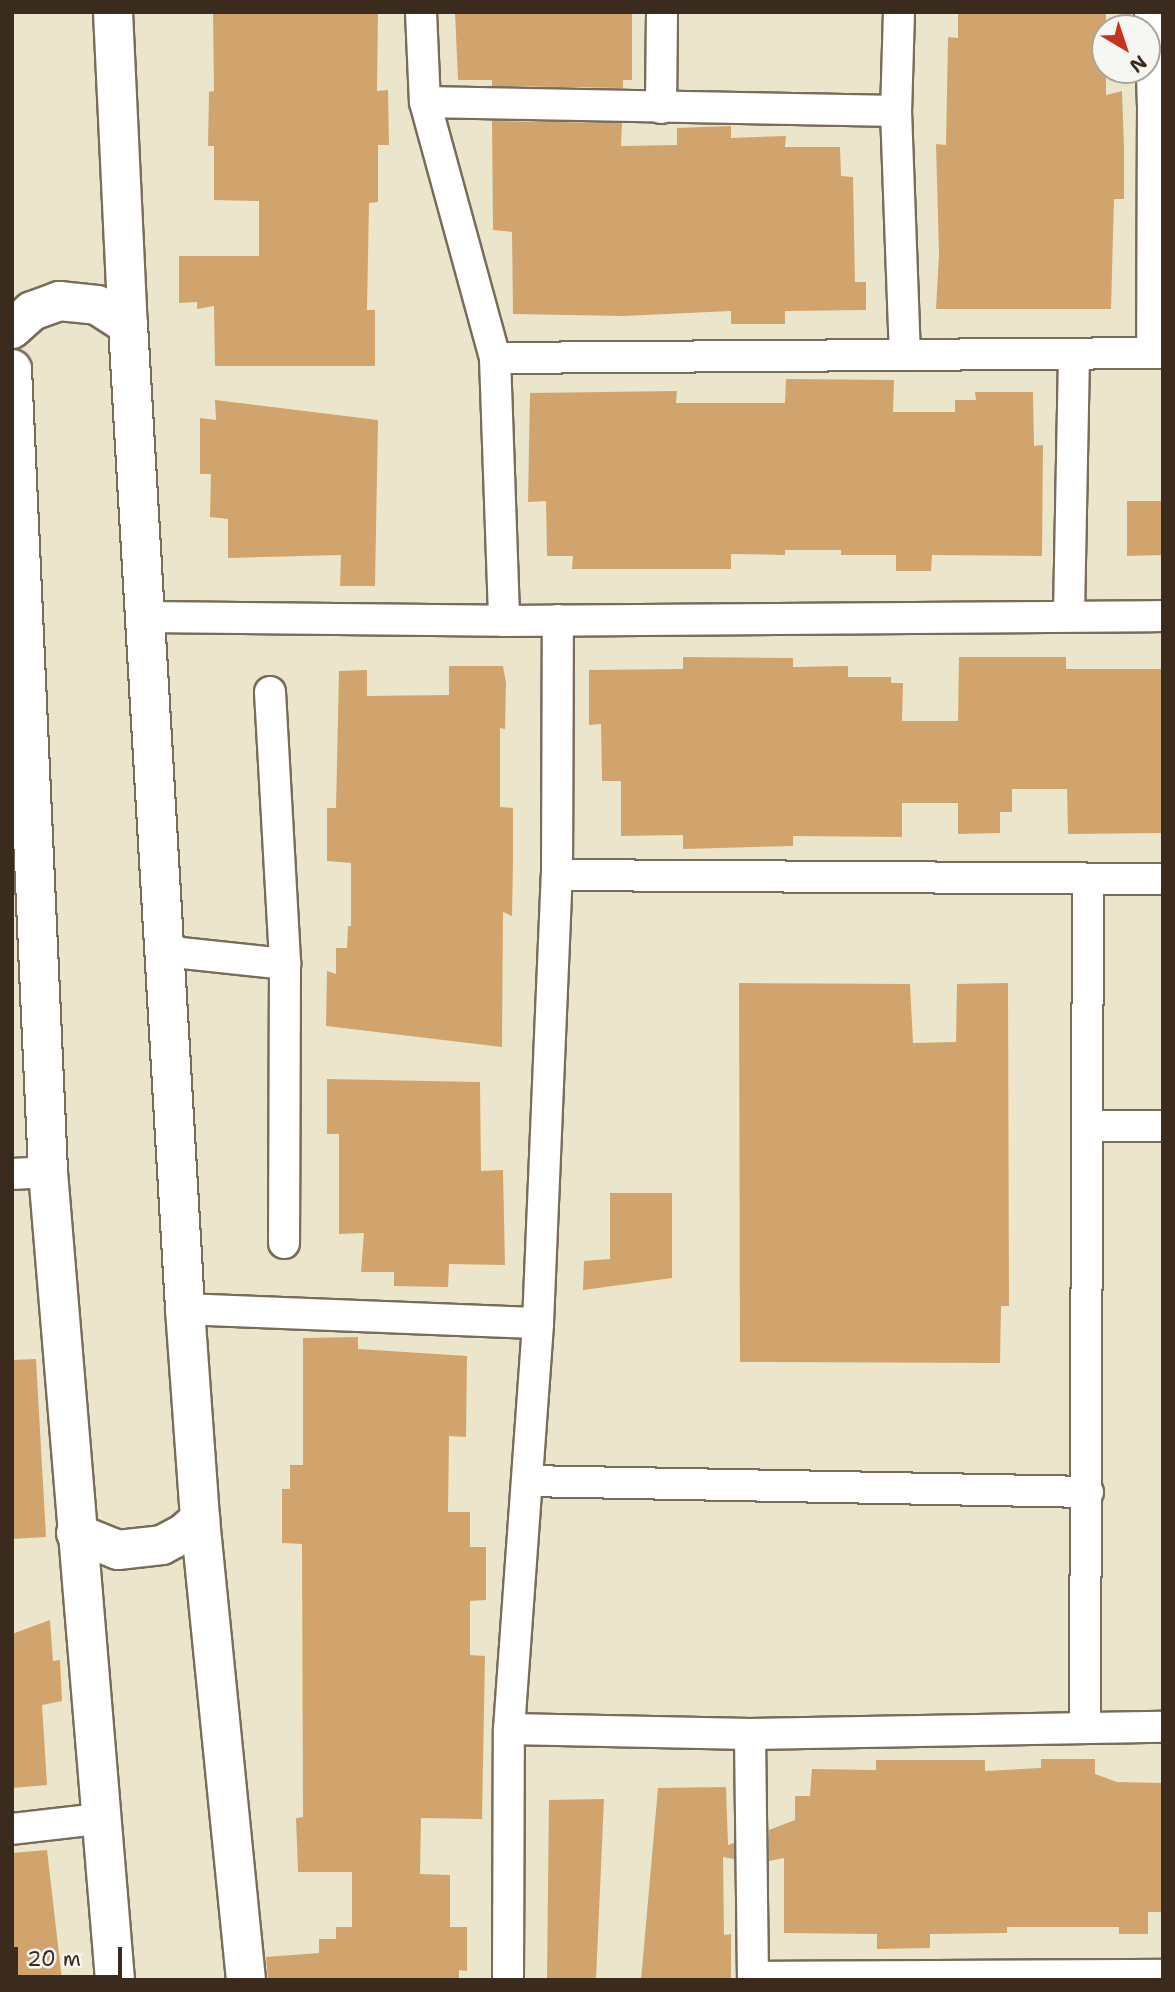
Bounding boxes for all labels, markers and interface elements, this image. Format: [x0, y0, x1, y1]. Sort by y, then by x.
north arrow [1091, 14, 1161, 84]
text: N [1125, 50, 1152, 79]
scale bar [18, 1932, 126, 1976]
text: 20 m [27, 1945, 81, 1973]

